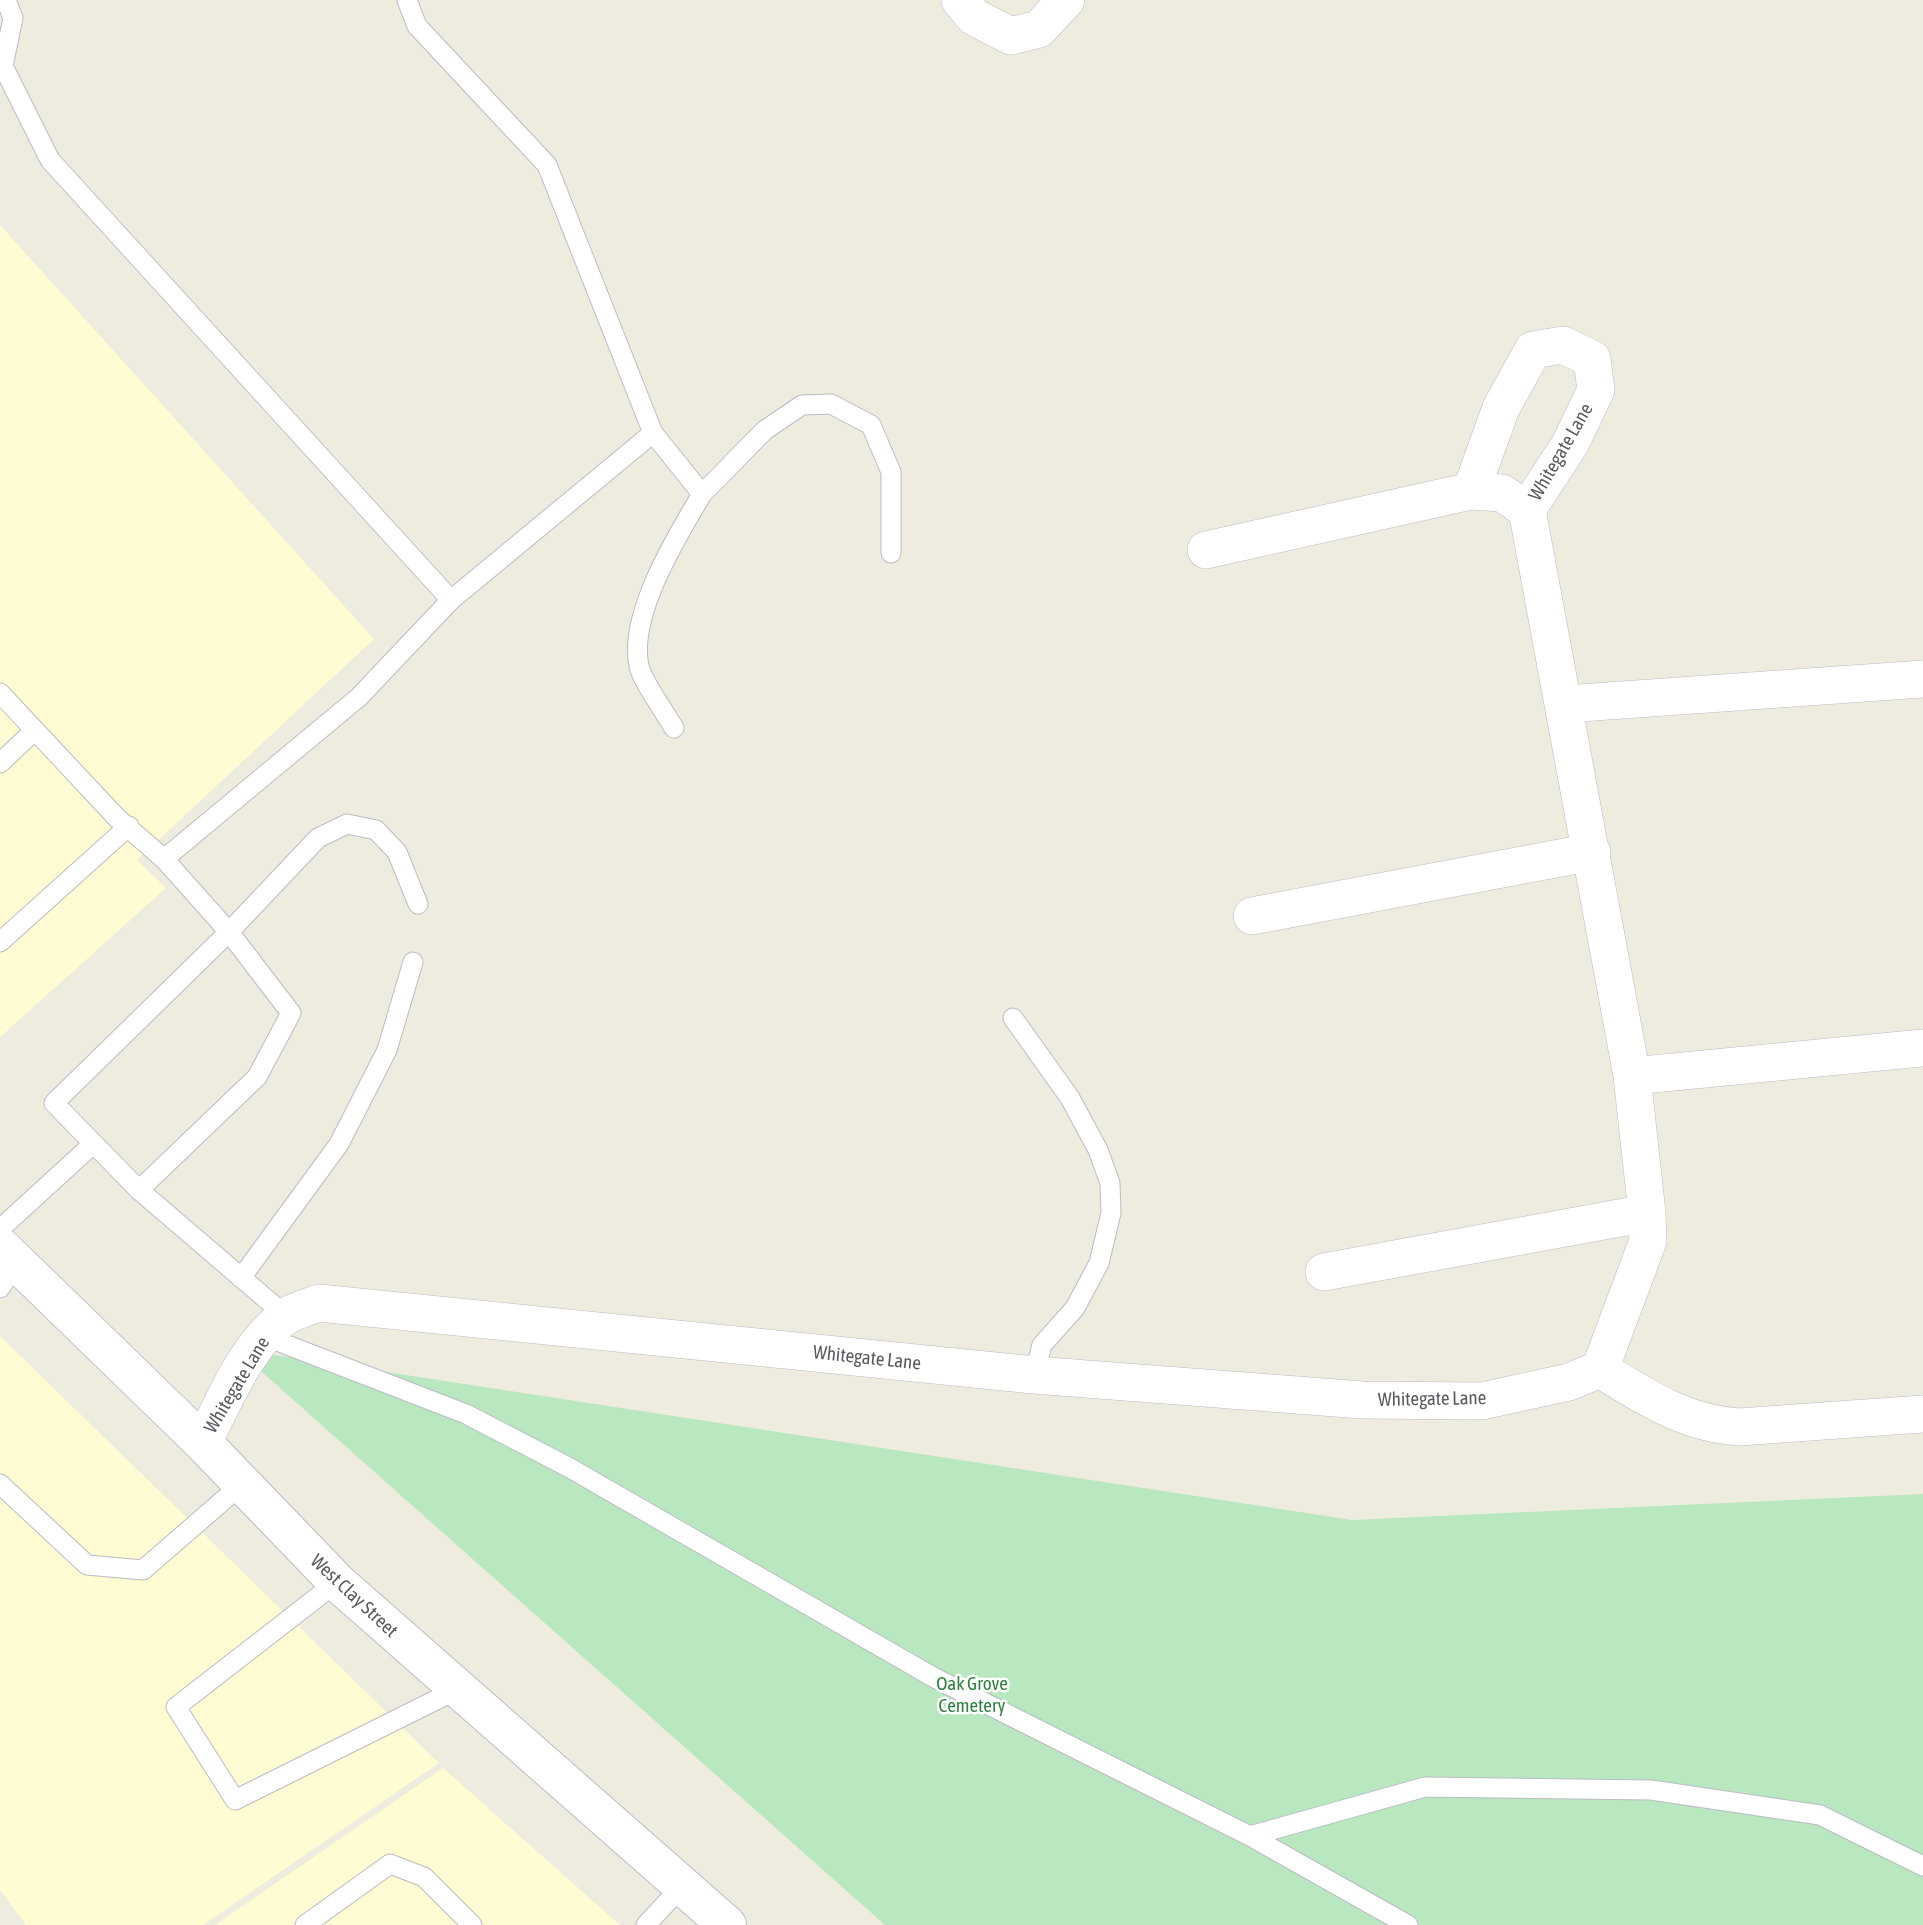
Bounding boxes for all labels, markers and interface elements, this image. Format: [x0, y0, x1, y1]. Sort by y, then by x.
street label: Whitegate Lane [1524, 399, 1598, 505]
street label: Whitegate Lane [199, 1333, 275, 1437]
street label: Whitegate Lane [812, 1341, 922, 1375]
street label: Whitegate Lane [1378, 1387, 1486, 1411]
street label: West Clay Street [306, 1550, 402, 1642]
park label: Oak Grove Cemetery [936, 1673, 1008, 1717]

